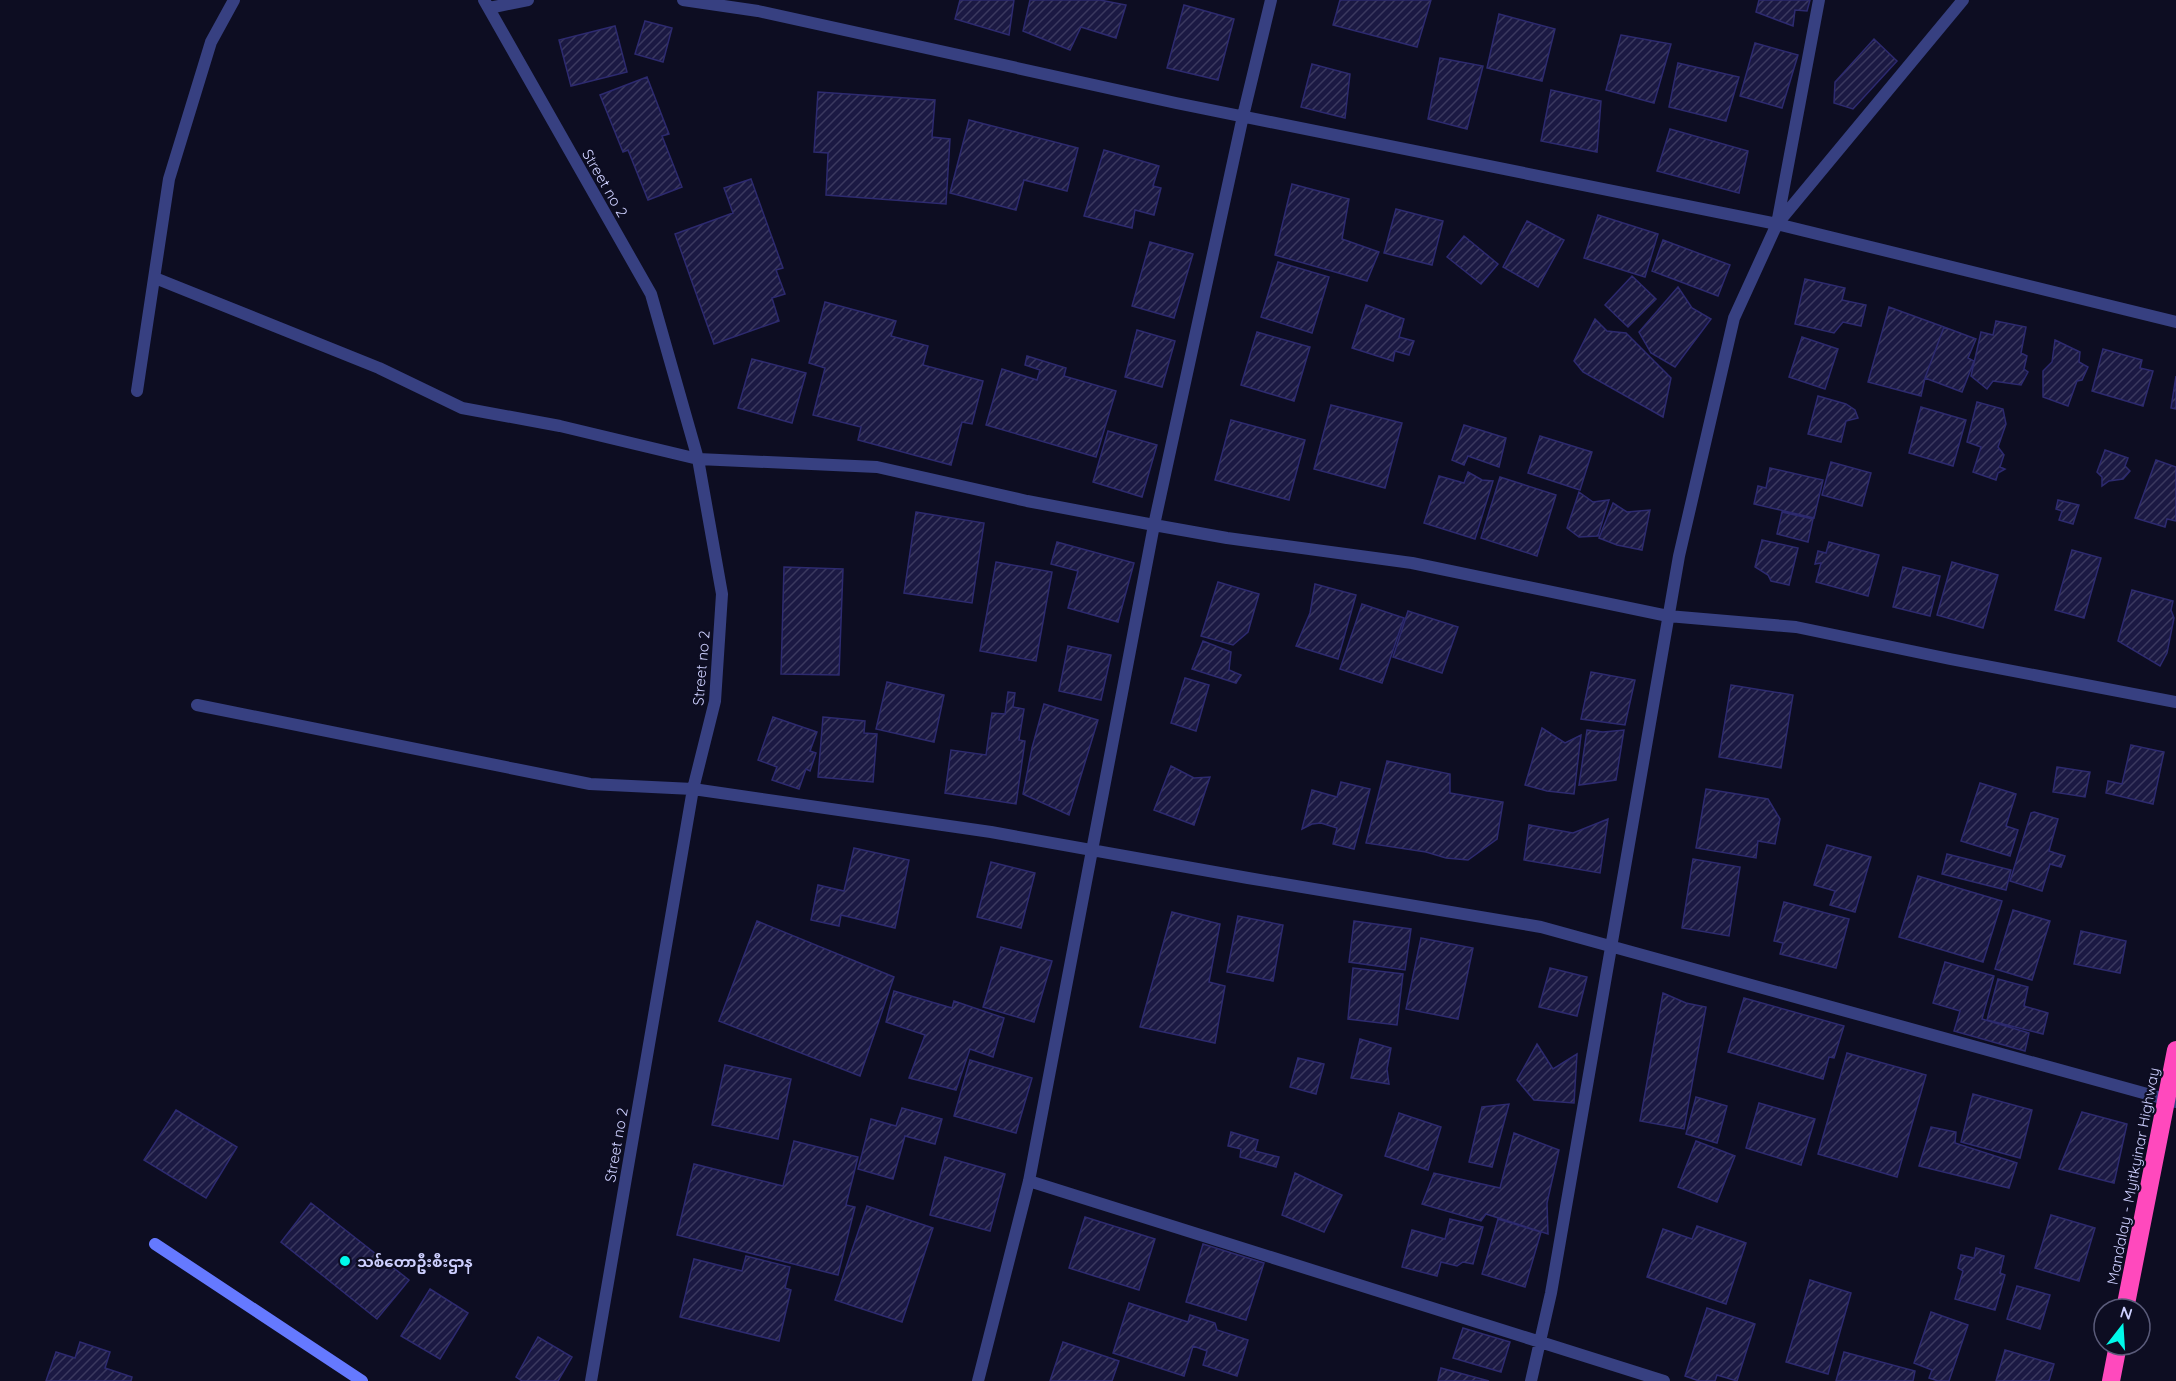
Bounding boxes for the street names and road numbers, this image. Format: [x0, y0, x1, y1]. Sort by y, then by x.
street label: Street no 2 [578, 146, 632, 220]
street label: Street no 2 [688, 630, 714, 706]
street label: Mandalay - Myitkyinar Highway [2103, 1066, 2163, 1286]
street label: Street no 2 [600, 1106, 632, 1184]

